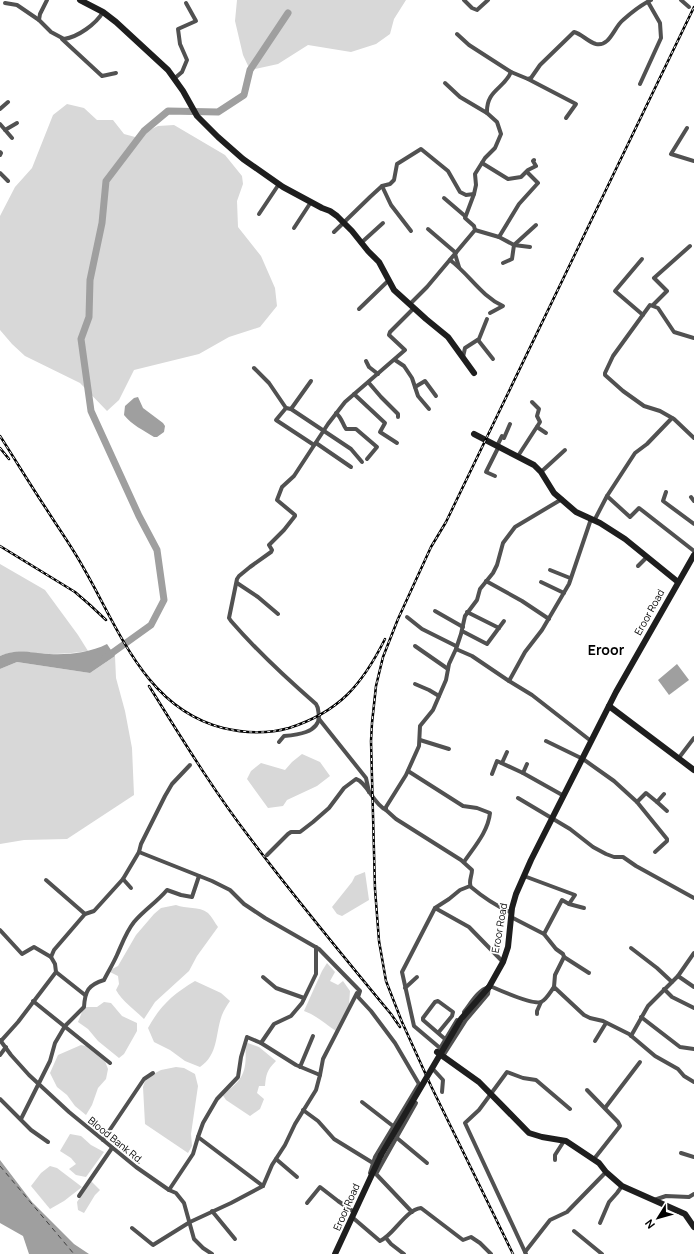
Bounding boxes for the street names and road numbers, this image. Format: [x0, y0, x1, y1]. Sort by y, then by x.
street label: Eroor Road [631, 587, 667, 637]
street label: Eroor Road [488, 902, 510, 954]
street label: Blood Bank Rd. [85, 1113, 147, 1167]
street label: Eroor Road [329, 1181, 363, 1233]

